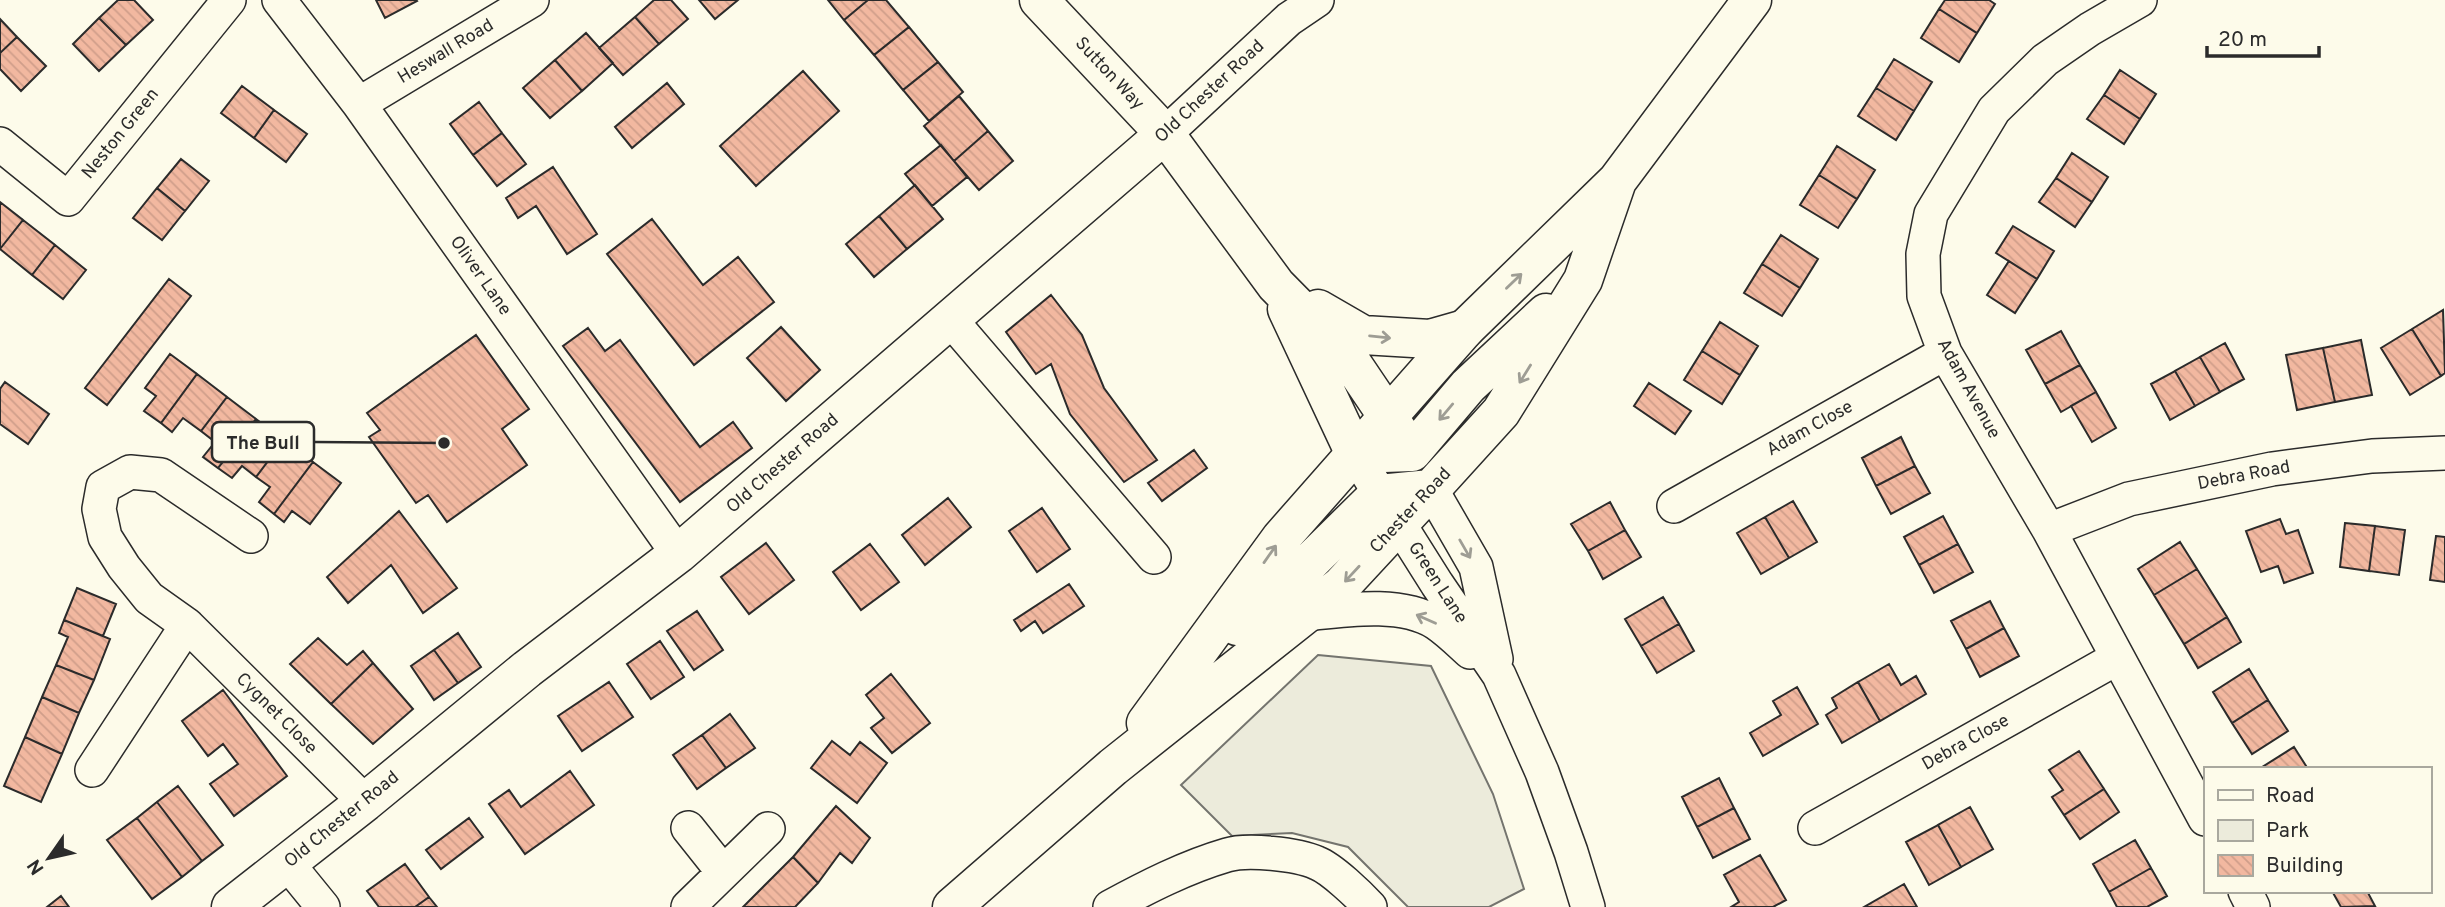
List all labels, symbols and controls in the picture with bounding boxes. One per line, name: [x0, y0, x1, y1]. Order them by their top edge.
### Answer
street label: Heswall Road: [394, 14, 498, 90]
scale bar: [2207, 14, 2319, 58]
text: 20 m: [2218, 27, 2267, 54]
street label: Sutton Way: [1069, 33, 1149, 115]
street label: Old Chester Road: [1150, 35, 1270, 149]
street label: Neston Green: [77, 84, 165, 184]
street label: Oliver Lane: [444, 232, 516, 320]
one-way arrow: [1506, 273, 1523, 290]
one-way arrow: [1368, 331, 1391, 344]
street label: Adam Avenue: [1931, 335, 2005, 443]
one-way arrow: [1517, 364, 1531, 384]
street label: Adam Close: [1763, 396, 1857, 462]
one-way arrow: [1438, 403, 1454, 421]
street label: Old Chester Road: [722, 409, 844, 519]
callout: The Bull: [212, 422, 314, 462]
text: The Bull: [226, 432, 300, 456]
street label: Debra Road: [2196, 456, 2292, 496]
street label: Chester Road: [1365, 463, 1457, 559]
street label: Green Lane: [1402, 538, 1472, 628]
one-way arrow: [1458, 538, 1472, 558]
one-way arrow: [1263, 545, 1277, 564]
one-way arrow: [1344, 565, 1361, 582]
one-way arrow: [1416, 612, 1437, 625]
street label: Cygnet Close: [230, 668, 322, 760]
street label: Debra Close: [1918, 710, 2014, 776]
street label: Old Chester Road: [280, 767, 404, 873]
legend: [2204, 767, 2431, 893]
text: Road: [2266, 783, 2315, 810]
text: Park: [2266, 818, 2309, 845]
north arrow: [14, 823, 84, 893]
text: Building: [2266, 853, 2344, 880]
text: N: [23, 854, 50, 879]

